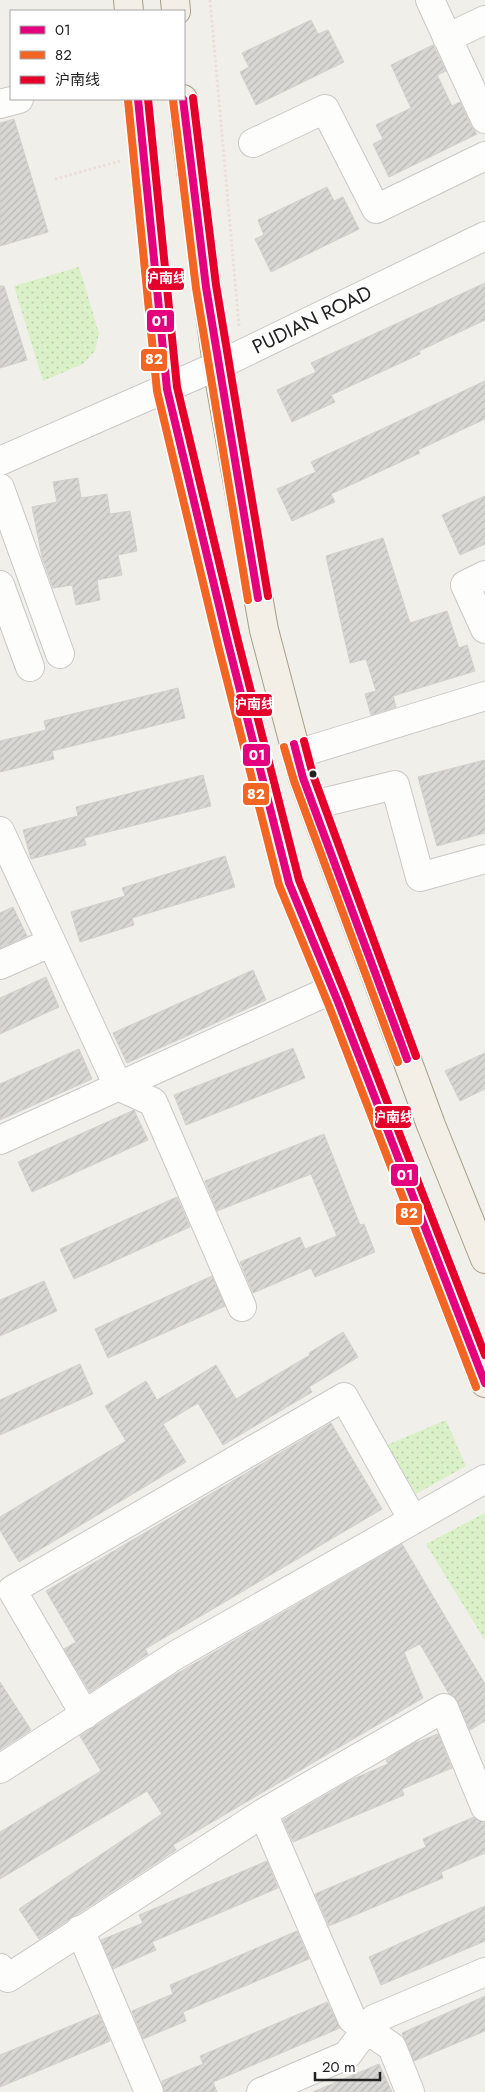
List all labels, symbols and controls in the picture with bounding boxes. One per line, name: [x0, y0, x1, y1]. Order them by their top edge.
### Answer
legend: [10, 10, 185, 100]
text: 01: [55, 19, 71, 41]
text: 82: [55, 44, 72, 66]
text: 沪南线: [55, 69, 100, 91]
line badge: 沪南线: [147, 267, 185, 291]
text: 沪南线: [145, 268, 187, 288]
street label: PUDIAN ROAD: [247, 278, 377, 362]
line badge: 01: [146, 309, 175, 333]
text: 01: [152, 311, 168, 331]
line badge: 82: [140, 348, 168, 372]
text: 82: [145, 349, 163, 369]
line badge: 沪南线: [235, 693, 273, 717]
text: 沪南线: [233, 694, 275, 714]
line badge: 01: [242, 743, 271, 767]
text: 01: [249, 745, 265, 765]
unlabelled marker: [308, 769, 318, 779]
line badge: 82: [242, 782, 270, 806]
text: 82: [247, 784, 265, 804]
line badge: 沪南线: [374, 1105, 412, 1129]
text: 沪南线: [372, 1107, 414, 1127]
line badge: 01: [390, 1163, 419, 1187]
text: 01: [397, 1165, 413, 1185]
line badge: 82: [395, 1202, 423, 1226]
text: 82: [400, 1203, 418, 1223]
scale bar: [315, 2050, 380, 2082]
text: 20 m: [322, 2056, 356, 2078]

